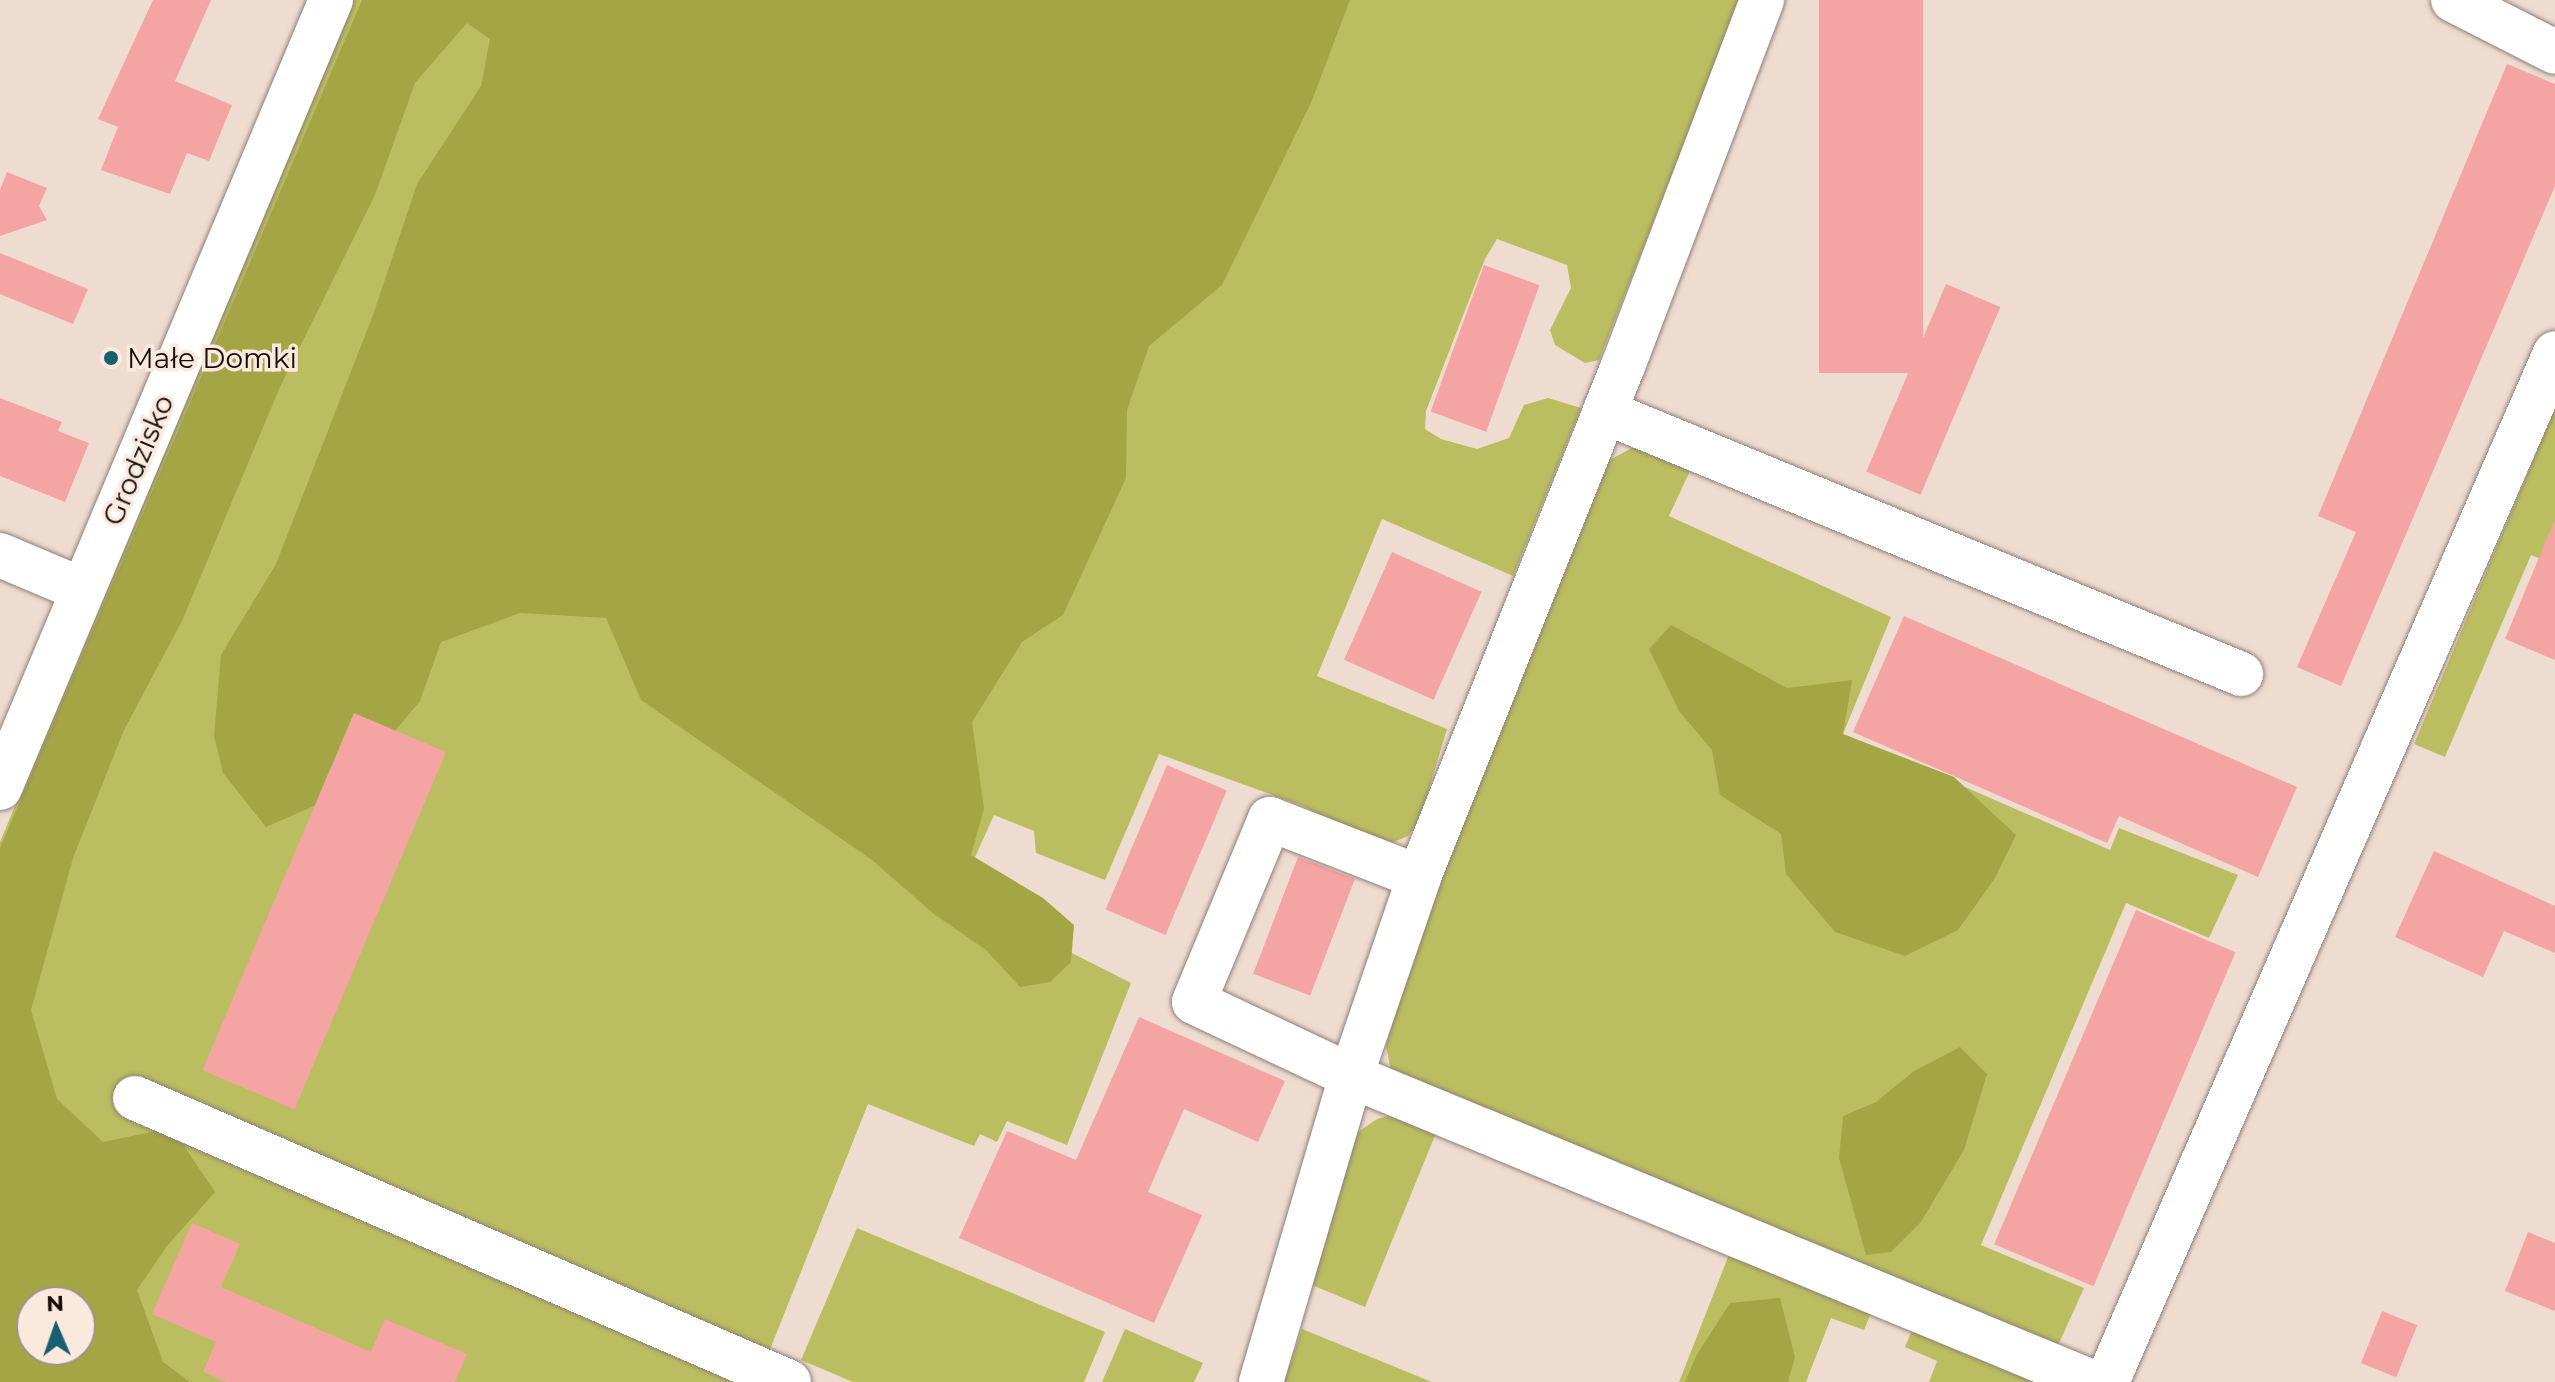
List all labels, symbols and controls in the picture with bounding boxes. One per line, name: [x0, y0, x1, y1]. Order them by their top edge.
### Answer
place label: Małe Domki: [127, 341, 297, 375]
marker: Małe Domki: [102, 349, 120, 367]
street label: Grodzisko: [96, 390, 180, 530]
north arrow: [16, 1286, 96, 1366]
text: N: [46, 1290, 65, 1317]

